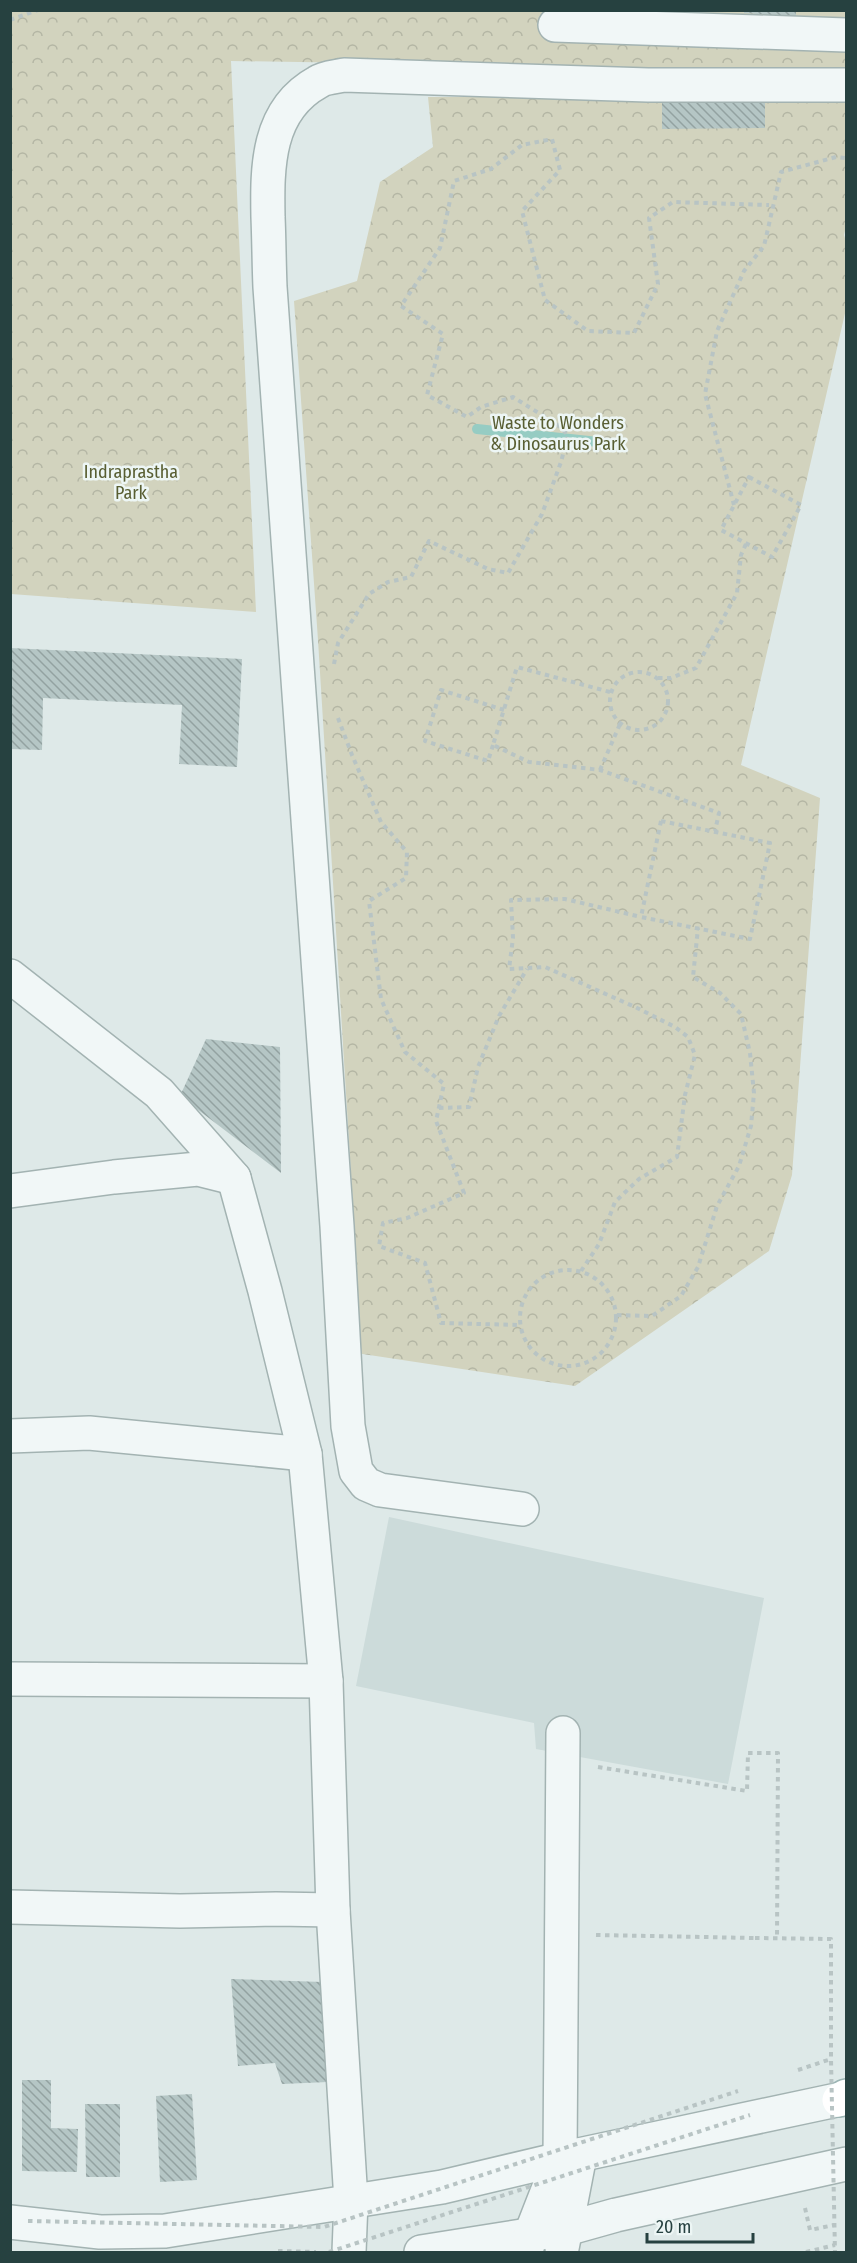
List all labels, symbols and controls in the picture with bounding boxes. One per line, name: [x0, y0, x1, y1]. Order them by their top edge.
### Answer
park label: Waste to Wonders & Dinosaurus Park: [490, 412, 626, 455]
park label: Indraprastha Park: [84, 461, 178, 504]
scale bar: [647, 2206, 754, 2244]
text: 20 m: [656, 2216, 691, 2238]

